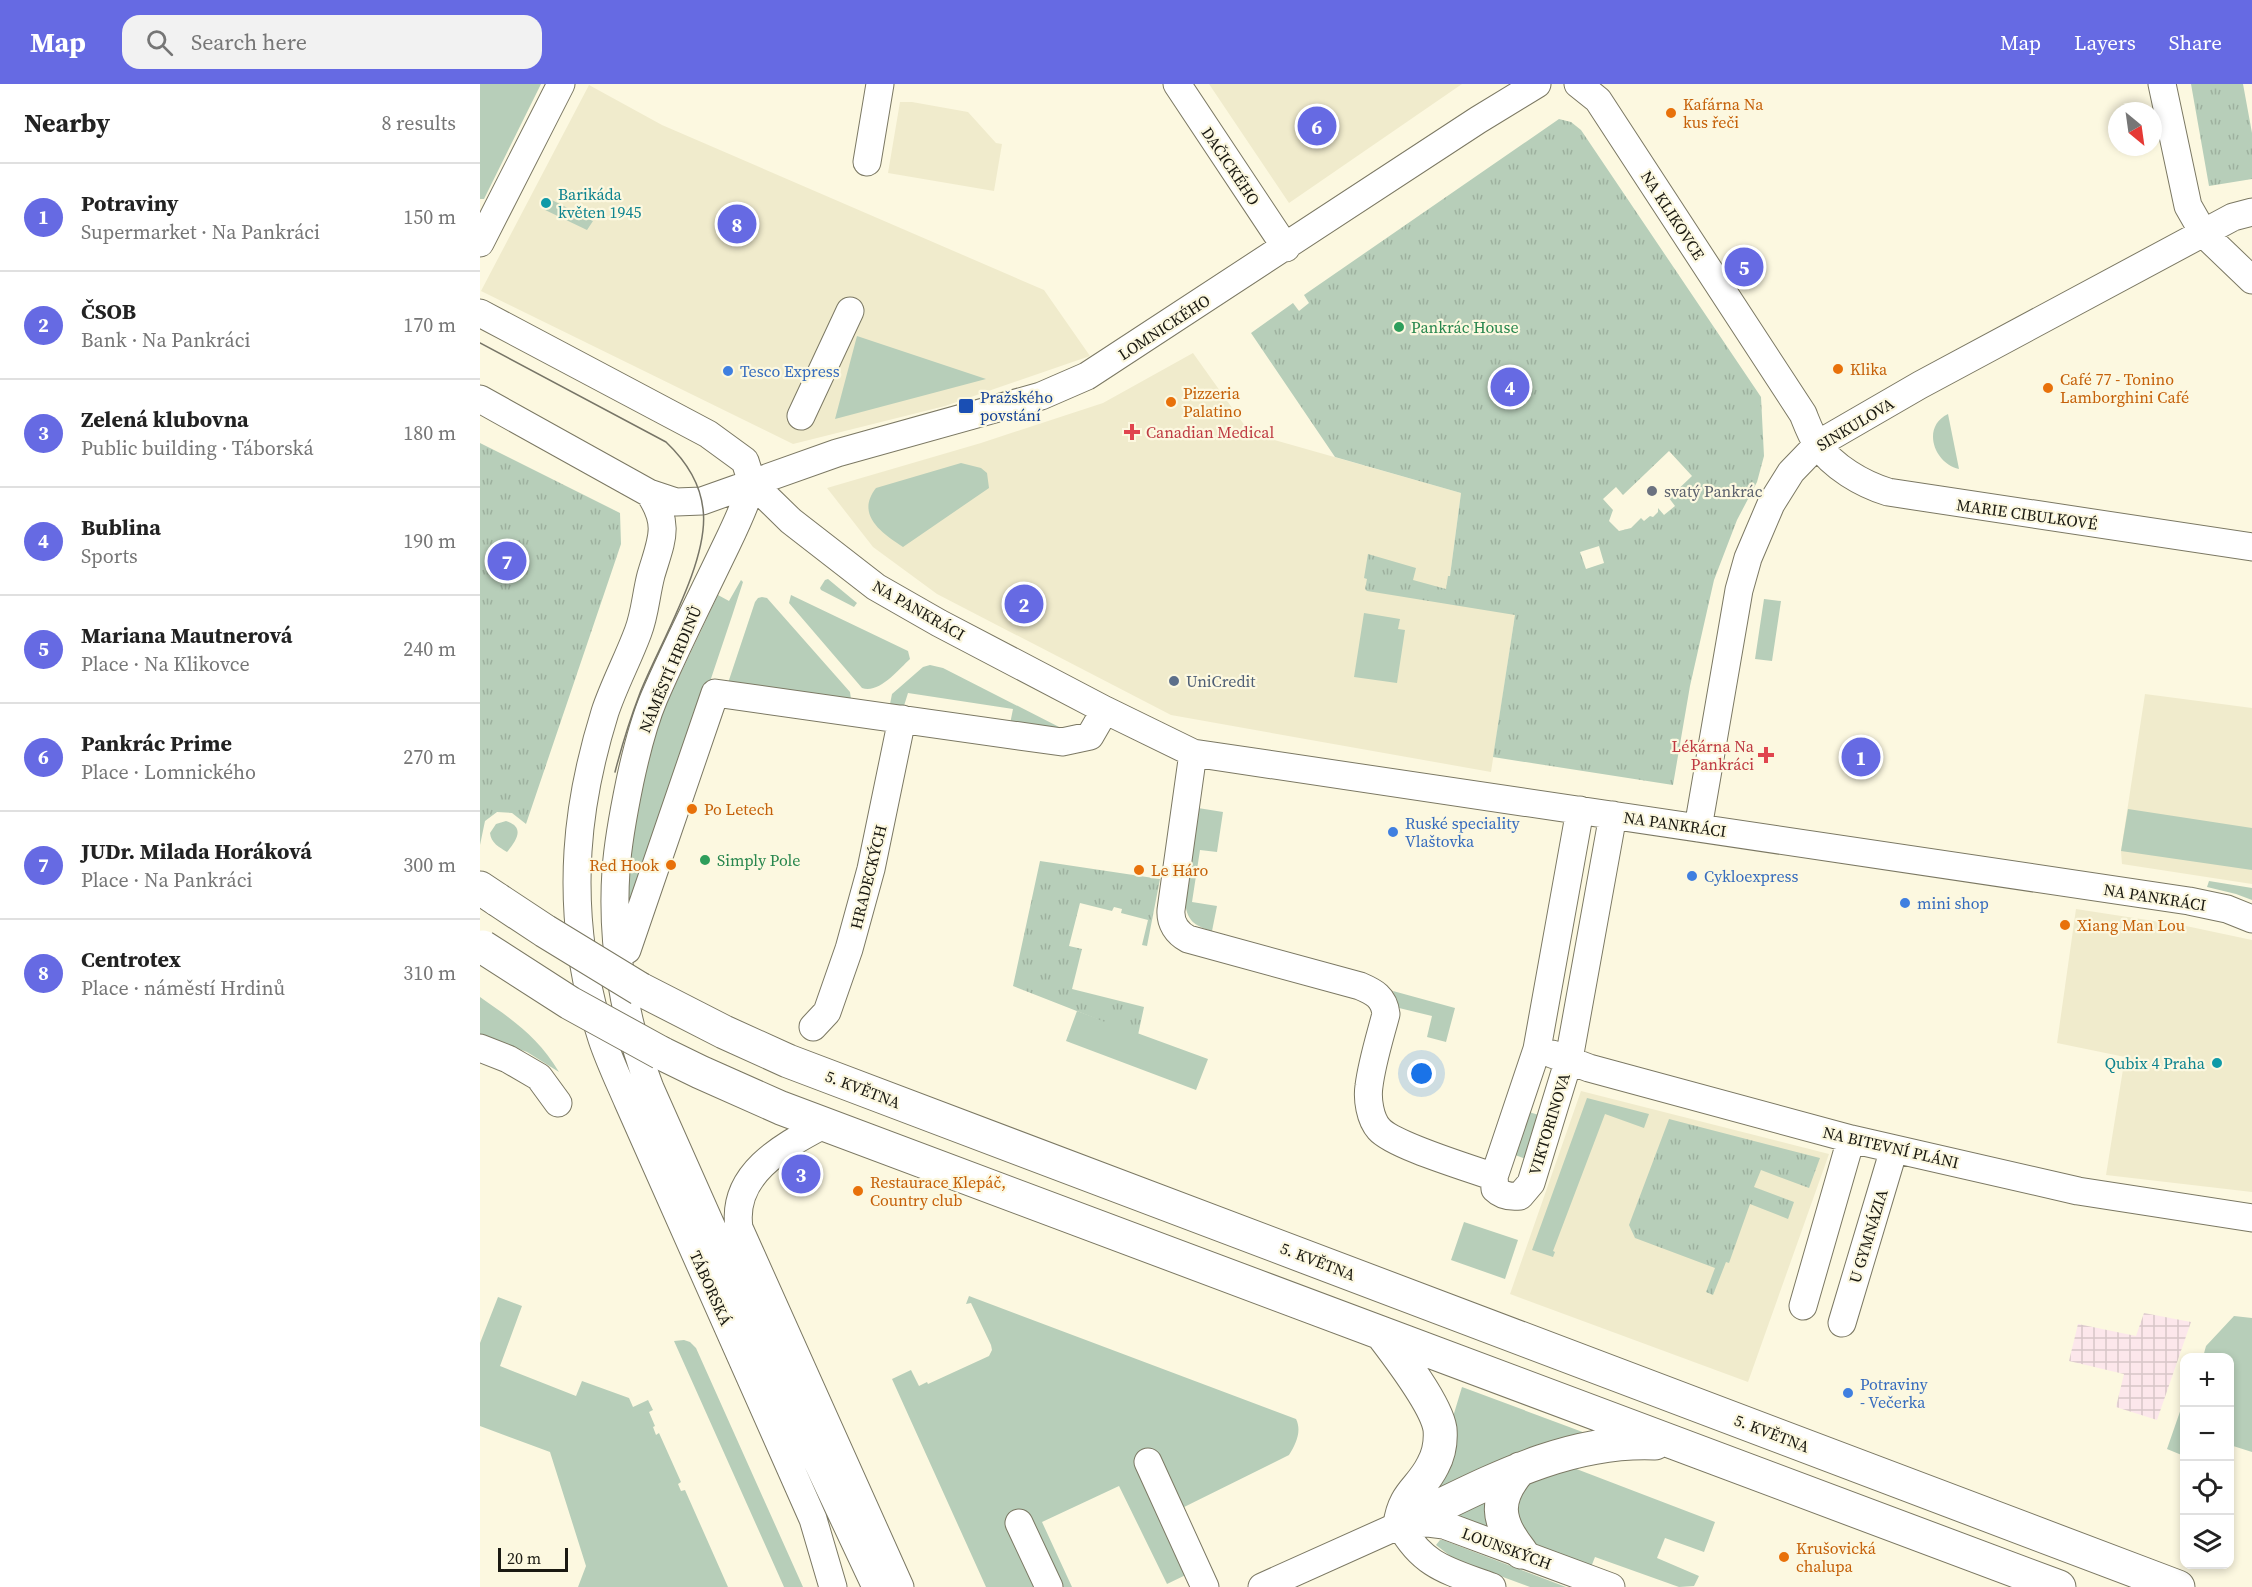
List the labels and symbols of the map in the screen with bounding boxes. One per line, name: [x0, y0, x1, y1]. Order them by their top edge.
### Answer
place label: Kafárna Na kus řeči: [1683, 93, 1764, 133]
north arrow: [2108, 102, 2162, 156]
pin: 6: [1298, 104, 1336, 148]
marker: Kafárna Na kus řeči: [1664, 106, 1678, 120]
street label: DAČICKÉHO: [1197, 123, 1265, 209]
street label: NA KLIKOVCE: [1636, 166, 1710, 264]
place label: Barikáda květen 1945: [558, 183, 641, 223]
marker: Barikáda květen 1945: [539, 196, 553, 210]
pin: 8: [718, 202, 756, 246]
pin: 5: [1724, 244, 1764, 290]
street label: LOMNICKÉHO: [1114, 289, 1214, 365]
place label: Pankrác House: [1411, 316, 1519, 338]
marker: Pankrác House: [1392, 320, 1406, 334]
place label: Klika: [1850, 358, 1888, 380]
place label: Tesco Express: [740, 360, 840, 382]
marker: Klika: [1831, 362, 1845, 376]
marker: Tesco Express: [721, 364, 735, 378]
pin: 4: [1490, 364, 1530, 410]
place label: Café 77 - Tonino Lamborghini Café: [2060, 368, 2189, 408]
marker: Café 77 - Tonino Lamborghini Café: [2041, 381, 2055, 395]
place label: Pizzeria Palatino: [1183, 382, 1242, 422]
place label: Pražského povstání: [980, 386, 1053, 426]
street label: SINKULOVA: [1812, 392, 1898, 456]
marker: Pizzeria Palatino: [1164, 395, 1178, 409]
marker: Pražského povstání: [957, 397, 975, 415]
place label: Canadian Medical: [1146, 421, 1274, 443]
marker: Canadian Medical: [1123, 423, 1141, 441]
place label: svatý Pankrác: [1664, 480, 1763, 502]
marker: svatý Pankrác: [1645, 484, 1659, 498]
street label: MARIE CIBULKOVÉ: [1955, 493, 2099, 535]
pin: 7: [488, 538, 526, 584]
street label: NA PANKRÁCI: [869, 575, 969, 645]
pin: 2: [1004, 582, 1044, 626]
street label: NÁMĚSTÍ HRDINŮ: [633, 602, 707, 736]
place label: UniCredit: [1186, 670, 1256, 692]
marker: UniCredit: [1167, 674, 1181, 688]
pin: 1: [1842, 734, 1880, 780]
place label: Lékárna Na Pankráci: [1672, 735, 1755, 775]
marker: Lékárna Na Pankráci: [1759, 748, 1773, 762]
place label: Po Letech: [704, 798, 774, 820]
marker: Po Letech: [685, 802, 699, 816]
street label: NA PANKRÁCI: [1622, 806, 1728, 842]
place label: Ruské speciality Vlaštovka: [1405, 812, 1520, 852]
street label: HRADECKÝCH: [844, 823, 892, 931]
marker: Ruské speciality Vlaštovka: [1386, 825, 1400, 839]
place label: Simply Pole: [717, 849, 801, 871]
marker: Simply Pole: [698, 853, 712, 867]
place label: Red Hook: [589, 854, 659, 876]
marker: Red Hook: [664, 858, 678, 872]
place label: Le Háro: [1151, 859, 1208, 881]
marker: Le Háro: [1132, 863, 1146, 877]
place label: Cykloexpress: [1704, 865, 1799, 887]
marker: Cykloexpress: [1685, 869, 1699, 883]
street label: NA PANKRÁCI: [2102, 878, 2208, 916]
place label: mini shop: [1917, 892, 1989, 914]
marker: mini shop: [1898, 896, 1912, 910]
place label: Xiang Man Lou: [2077, 914, 2185, 936]
marker: Xiang Man Lou: [2058, 918, 2072, 932]
place label: Qubix 4 Praha: [2105, 1052, 2206, 1074]
marker: Qubix 4 Praha: [2210, 1056, 2224, 1070]
your location: [1407, 1059, 1436, 1088]
street label: 5. KVĚTNA: [822, 1065, 904, 1114]
street label: VIKTORINOVA: [1523, 1070, 1575, 1178]
street label: NA BITEVNÍ PLÁNI: [1821, 1121, 1961, 1173]
pin: 3: [782, 1152, 820, 1196]
place label: Restaurace Klepáč, Country club: [870, 1171, 1006, 1211]
marker: Restaurace Klepáč, Country club: [851, 1184, 865, 1198]
street label: U GYMNÁZIA: [1843, 1186, 1893, 1286]
street label: 5. KVĚTNA: [1277, 1237, 1359, 1286]
street label: TÁBORSKÁ: [685, 1247, 737, 1329]
place label: Potraviny - Večerka: [1860, 1373, 1928, 1413]
marker: Potraviny - Večerka: [1841, 1386, 1855, 1400]
street label: 5. KVĚTNA: [1731, 1409, 1813, 1458]
street label: LOUNSKÝCH: [1459, 1522, 1555, 1574]
place label: Krušovická chalupa: [1796, 1537, 1877, 1577]
scale bar: [498, 1545, 568, 1572]
marker: Krušovická chalupa: [1777, 1550, 1791, 1564]

